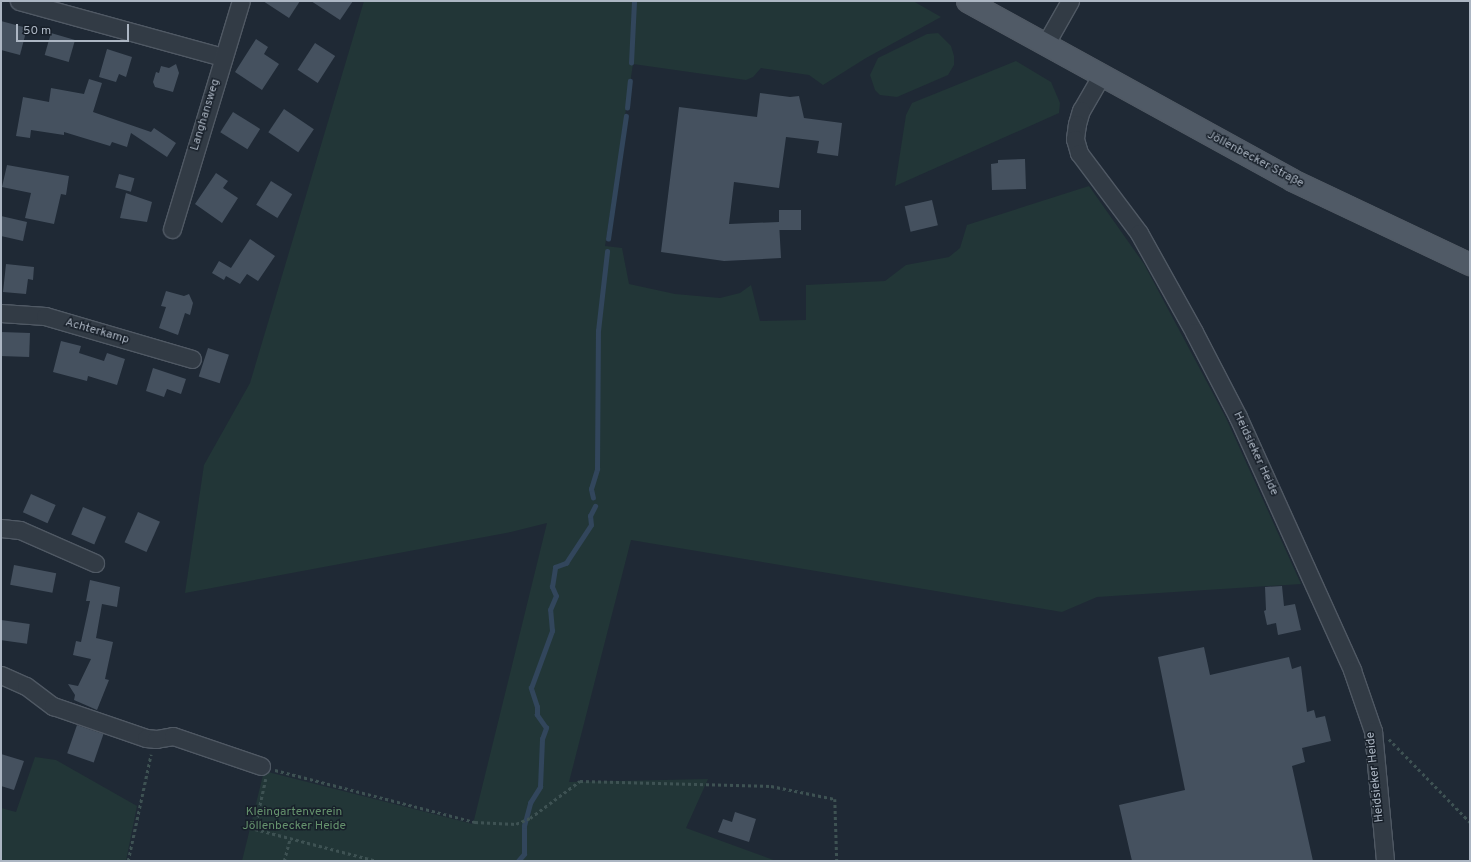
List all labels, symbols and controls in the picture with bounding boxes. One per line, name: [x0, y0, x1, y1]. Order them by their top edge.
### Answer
scale bar: [18, 16, 131, 42]
text: 50 m: [23, 23, 51, 39]
street label: Langhansweg: [188, 77, 224, 153]
street label: Jöllenbecker Straße: [1204, 128, 1306, 192]
street label: Achterkamp: [63, 316, 131, 348]
street label: Heidsieker Heide: [1229, 410, 1281, 498]
street label: Heidsieker Heide: [1364, 731, 1388, 823]
park label: Kleingartenverein Jöllenbecker Heide: [242, 806, 346, 834]

